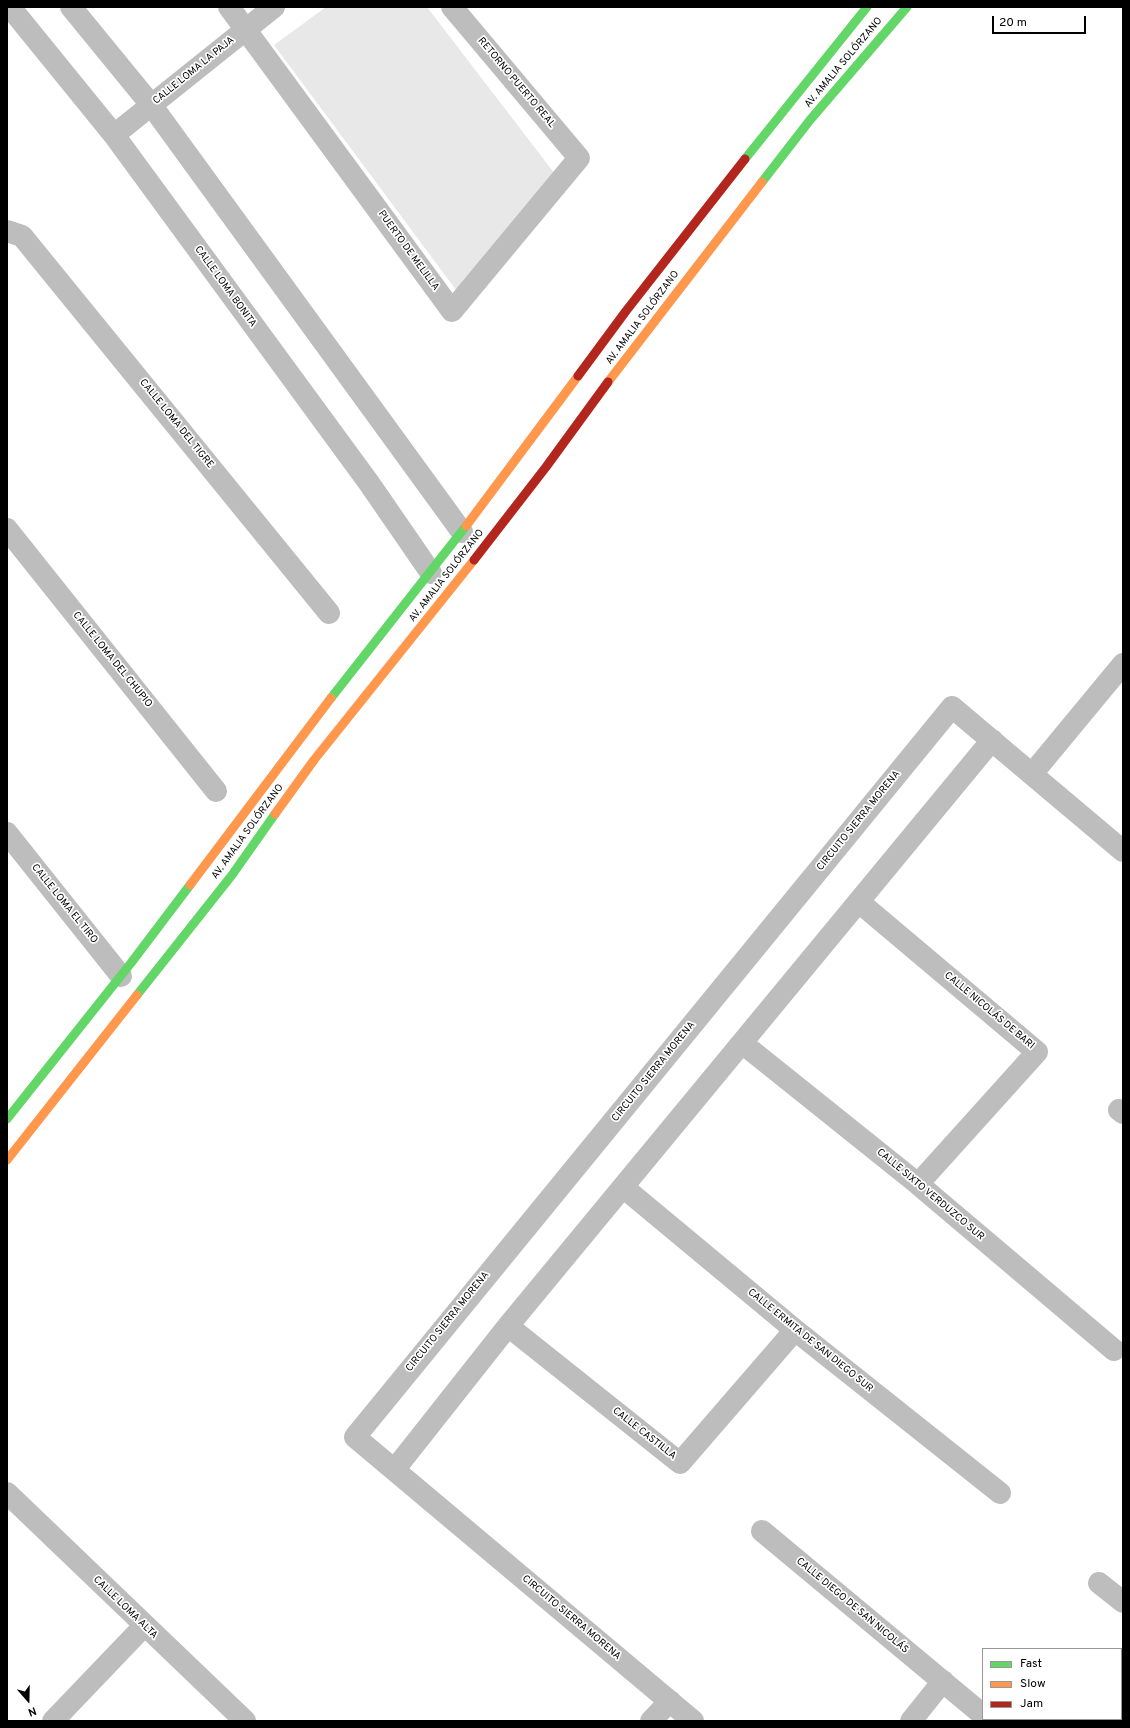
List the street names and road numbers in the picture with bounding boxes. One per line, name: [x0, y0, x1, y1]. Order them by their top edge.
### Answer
street label: AV. AMALIA SOLÓRZANO: [803, 15, 885, 111]
street label: CALLE LOMA LA PAJA: [151, 35, 237, 107]
street label: RETORNO PUERTO REAL: [475, 35, 557, 131]
street label: PUERTO DE MELILLA: [375, 209, 441, 293]
street label: CALLE LOMA BONITA: [192, 244, 258, 330]
street label: AV. AMALIA SOLÓRZANO: [604, 269, 682, 367]
street label: CALLE LOMA DEL TIGRE: [136, 377, 216, 471]
street label: AV. AMALIA SOLÓRZANO: [407, 527, 487, 625]
street label: CALLE LOMA DEL CHUPIO: [70, 610, 154, 710]
street label: CIRCUITO SIERRA MORENA: [815, 769, 903, 873]
street label: AV. AMALIA SOLÓRZANO: [210, 782, 286, 882]
street label: CALLE LOMA EL TIRO: [28, 862, 100, 946]
street label: CALLE NICOLÁS DE BARI: [942, 970, 1036, 1052]
street label: CIRCUITO SIERRA MORENA: [610, 1020, 698, 1124]
street label: CALLE SIXTO VERDUZCO SUR: [874, 1147, 986, 1243]
street label: CIRCUITO SIERRA MORENA: [404, 1270, 492, 1374]
street label: CALLE ERMITA DE SAN DIEGO SUR: [745, 1287, 875, 1395]
street label: CALLE CASTILLA: [610, 1405, 678, 1463]
street label: CALLE DIEGO DE SAN NICOLÁS: [793, 1556, 911, 1656]
street label: CIRCUITO SIERRA MORENA: [519, 1573, 623, 1663]
street label: CALLE LOMA ALTA: [90, 1574, 160, 1642]

